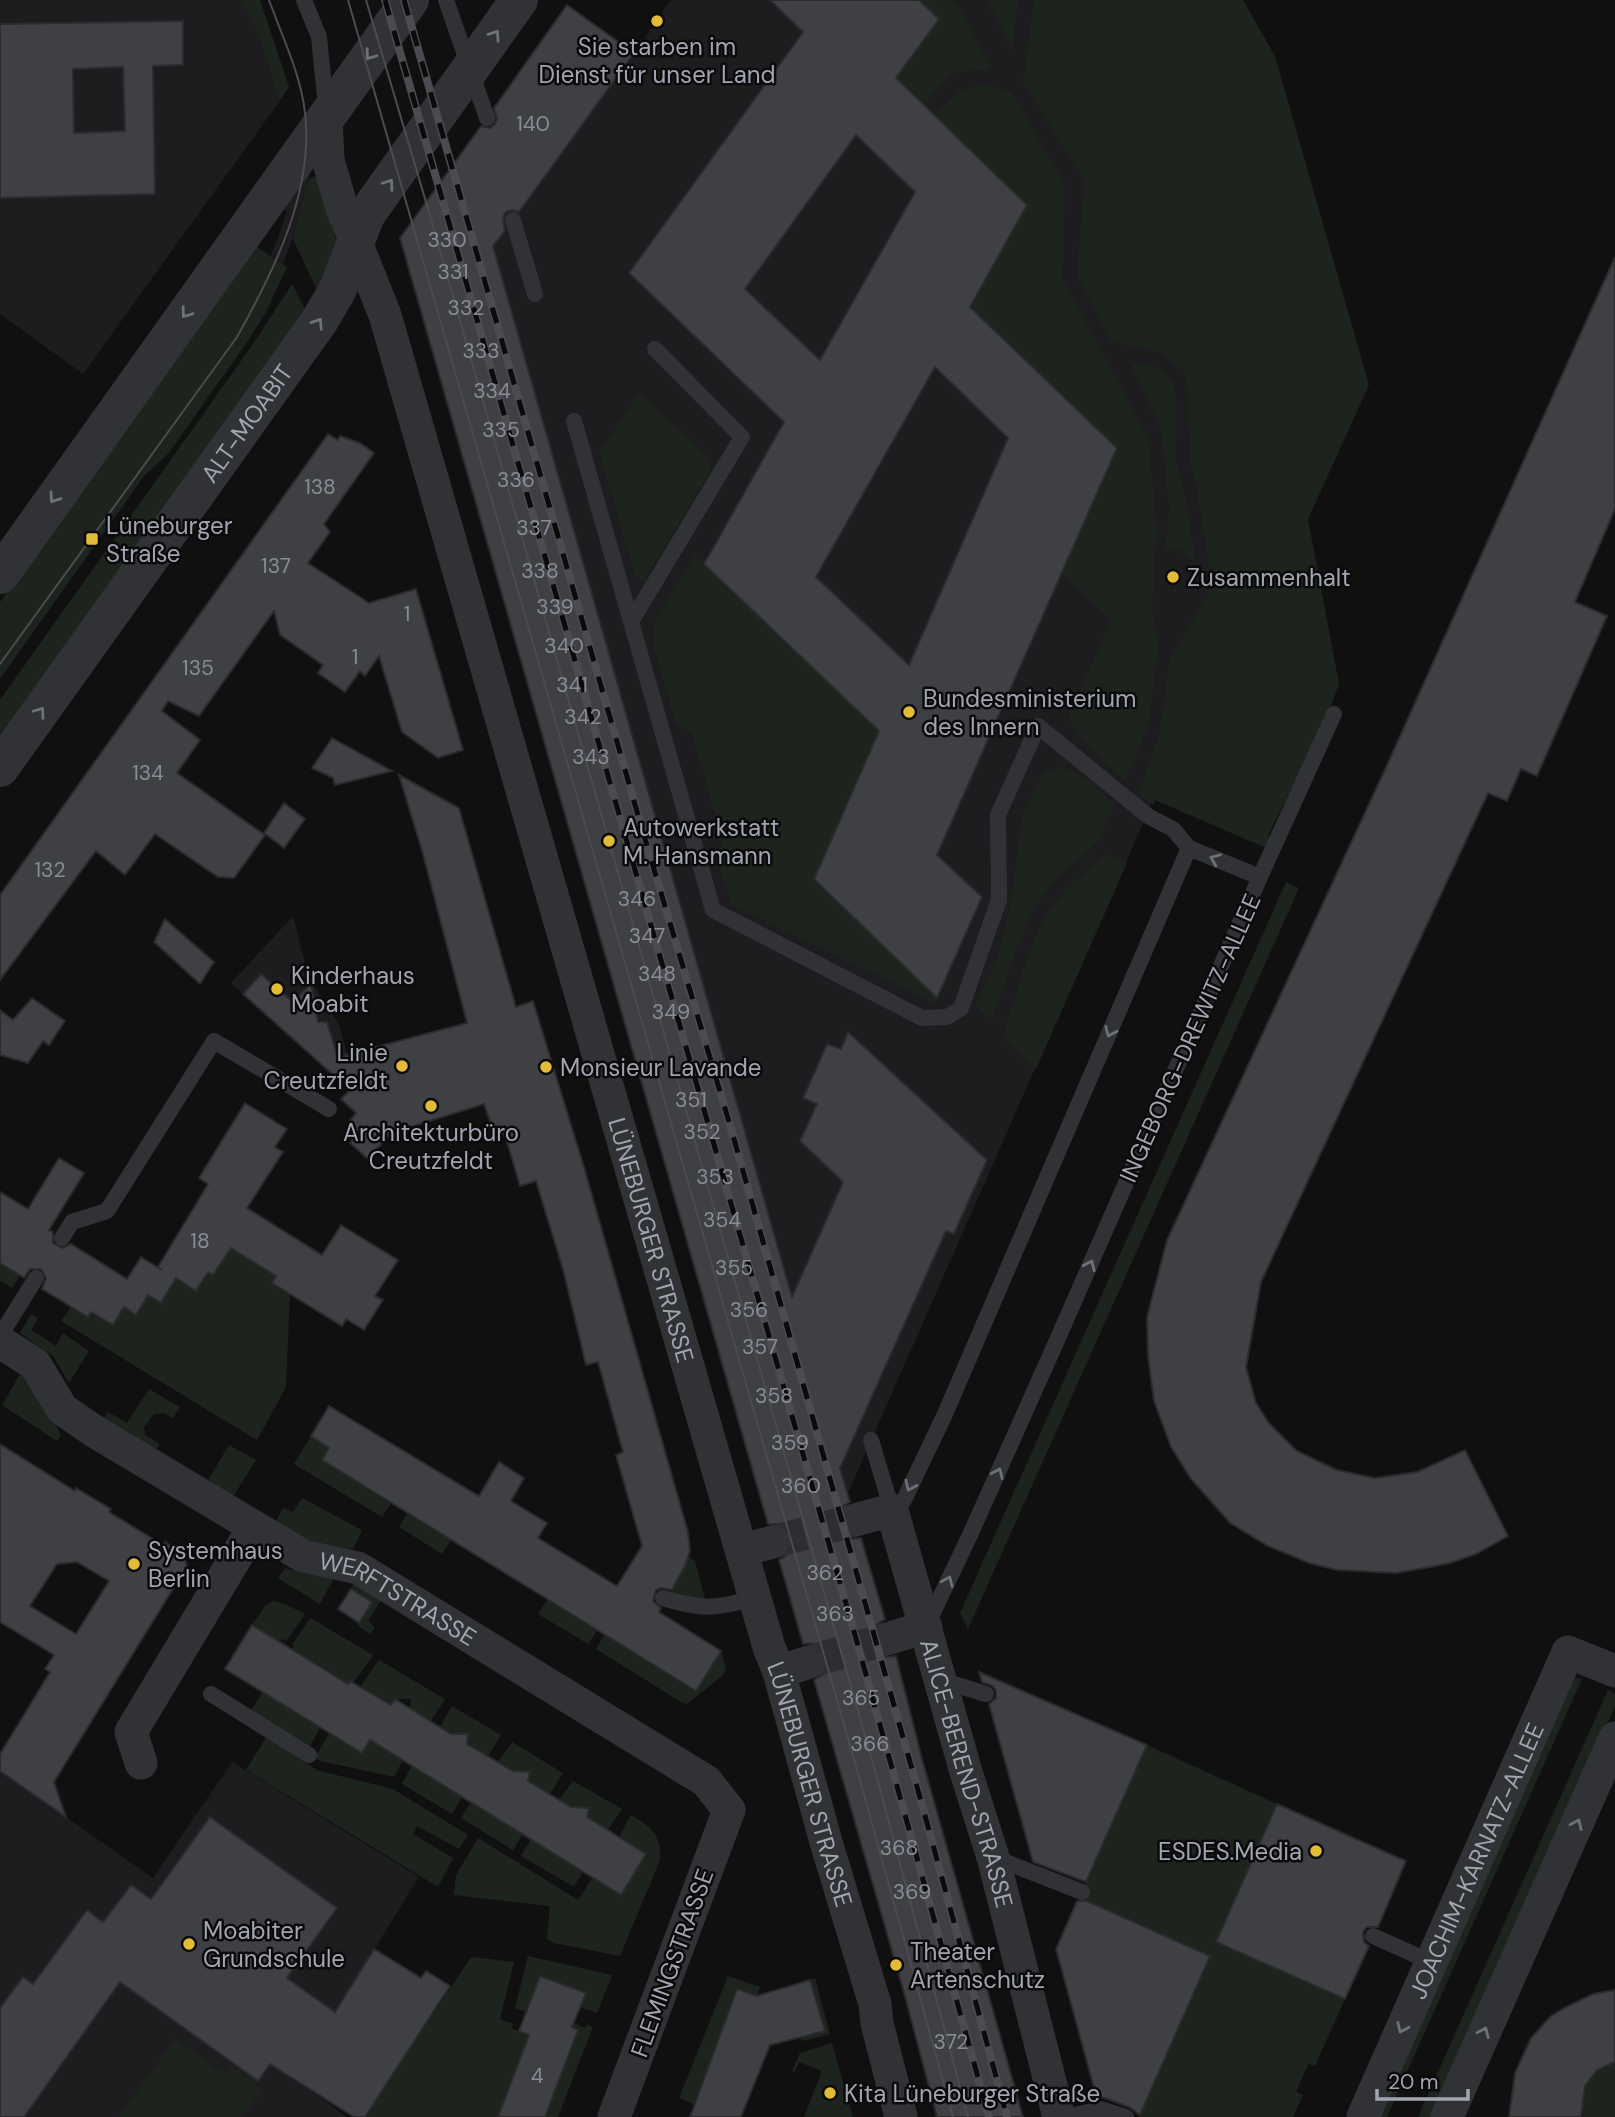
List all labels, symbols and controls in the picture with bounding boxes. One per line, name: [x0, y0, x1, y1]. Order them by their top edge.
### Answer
marker: Sie starben im Dienst für unser Land: [649, 13, 665, 29]
one-way arrow: [487, 30, 499, 43]
place label: Sie starben im Dienst für unser Land: [538, 31, 776, 90]
one-way arrow: [366, 47, 378, 60]
house number: 140: [516, 110, 550, 138]
one-way arrow: [380, 179, 393, 192]
house number: 330: [427, 226, 467, 254]
house number: 331: [437, 258, 469, 286]
house number: 332: [448, 294, 484, 322]
one-way arrow: [182, 305, 194, 318]
one-way arrow: [309, 317, 322, 330]
house number: 333: [462, 337, 500, 365]
street label: ALT-MOABIT: [194, 358, 299, 488]
house number: 334: [473, 377, 511, 405]
house number: 335: [482, 416, 520, 444]
house number: 336: [497, 466, 535, 494]
house number: 138: [304, 473, 336, 501]
one-way arrow: [50, 490, 62, 503]
place label: Lüneburger Straße: [106, 510, 233, 569]
house number: 337: [516, 514, 552, 542]
marker: Lüneburger Straße: [84, 531, 100, 547]
house number: 137: [261, 552, 291, 580]
house number: 338: [521, 557, 559, 585]
place label: Zusammenhalt: [1187, 562, 1351, 593]
marker: Zusammenhalt: [1165, 569, 1181, 585]
house number: 339: [536, 593, 574, 621]
house number: 1: [404, 600, 410, 628]
house number: 340: [544, 632, 584, 660]
house number: 1: [352, 643, 358, 671]
house number: 135: [182, 654, 214, 682]
house number: 341: [556, 671, 588, 699]
place label: Bundesministerium des Innern: [923, 683, 1136, 742]
house number: 342: [564, 703, 602, 731]
marker: Bundesministerium des Innern: [901, 704, 917, 720]
one-way arrow: [32, 707, 44, 720]
house number: 343: [572, 743, 610, 771]
house number: 134: [132, 759, 164, 787]
place label: Autowerkstatt M. Hansmann: [623, 812, 780, 871]
marker: Autowerkstatt M. Hansmann: [601, 833, 617, 849]
one-way arrow: [1210, 853, 1222, 867]
house number: 132: [34, 856, 66, 884]
house number: 346: [618, 885, 656, 913]
street label: INGEBORG-DREWITZ-ALLEE: [1112, 889, 1268, 1187]
house number: 347: [629, 922, 665, 950]
place label: Kinderhaus Moabit: [291, 960, 415, 1019]
house number: 348: [638, 960, 676, 988]
marker: Kinderhaus Moabit: [269, 981, 285, 997]
house number: 349: [652, 998, 690, 1026]
one-way arrow: [1104, 1024, 1118, 1037]
place label: Linie Creutzfeldt: [263, 1037, 388, 1096]
place label: Monsieur Lavande: [560, 1052, 761, 1083]
marker: Linie Creutzfeldt: [394, 1058, 410, 1074]
marker: Monsieur Lavande: [538, 1059, 554, 1075]
house number: 351: [675, 1086, 707, 1114]
marker: Architekturbüro Creutzfeldt: [423, 1098, 439, 1114]
street label: LÜNEBURGER STRASSE: [602, 1114, 702, 1366]
place label: Architekturbüro Creutzfeldt: [343, 1117, 519, 1176]
house number: 352: [684, 1118, 720, 1146]
house number: 353: [696, 1163, 734, 1191]
house number: 354: [703, 1206, 741, 1234]
house number: 18: [190, 1227, 210, 1255]
house number: 355: [715, 1254, 753, 1282]
one-way arrow: [1082, 1260, 1096, 1272]
house number: 356: [730, 1296, 768, 1324]
house number: 357: [742, 1333, 778, 1361]
house number: 358: [755, 1382, 793, 1410]
house number: 359: [771, 1429, 809, 1457]
one-way arrow: [990, 1468, 1004, 1480]
house number: 360: [781, 1472, 821, 1500]
one-way arrow: [904, 1479, 918, 1492]
place label: Systemhaus Berlin: [148, 1535, 283, 1594]
street label: WERFTSTRASSE: [316, 1544, 482, 1652]
marker: Systemhaus Berlin: [126, 1556, 142, 1572]
house number: 362: [806, 1559, 844, 1587]
one-way arrow: [940, 1576, 954, 1589]
house number: 363: [816, 1600, 854, 1628]
street label: ALICE-BEREND-STRASSE: [914, 1635, 1021, 1911]
street label: LÜNEBURGER STRASSE: [761, 1657, 860, 1910]
house number: 365: [842, 1684, 880, 1712]
street label: JOACHIM-KARNATZ-ALLEE: [1402, 1718, 1550, 2004]
house number: 366: [851, 1730, 889, 1758]
one-way arrow: [1569, 1819, 1583, 1832]
house number: 368: [880, 1834, 918, 1862]
place label: ESDES.Media: [1158, 1836, 1302, 1867]
marker: ESDES.Media: [1308, 1843, 1324, 1859]
street label: FLEMINGSTRASSE: [624, 1865, 720, 2061]
house number: 369: [893, 1878, 931, 1906]
place label: Moabiter Grundschule: [203, 1915, 345, 1974]
marker: Moabiter Grundschule: [181, 1936, 197, 1952]
place label: Theater Artenschutz: [910, 1936, 1045, 1995]
marker: Theater Artenschutz: [888, 1957, 904, 1973]
one-way arrow: [1396, 2021, 1410, 2033]
one-way arrow: [1476, 2027, 1490, 2039]
house number: 372: [934, 2028, 968, 2056]
scale bar: [1377, 2058, 1468, 2102]
house number: 4: [531, 2062, 544, 2090]
text: 20 m: [1388, 2068, 1439, 2096]
place label: Kita Lüneburger Straße: [844, 2078, 1100, 2109]
marker: Kita Lüneburger Straße: [822, 2085, 838, 2101]

